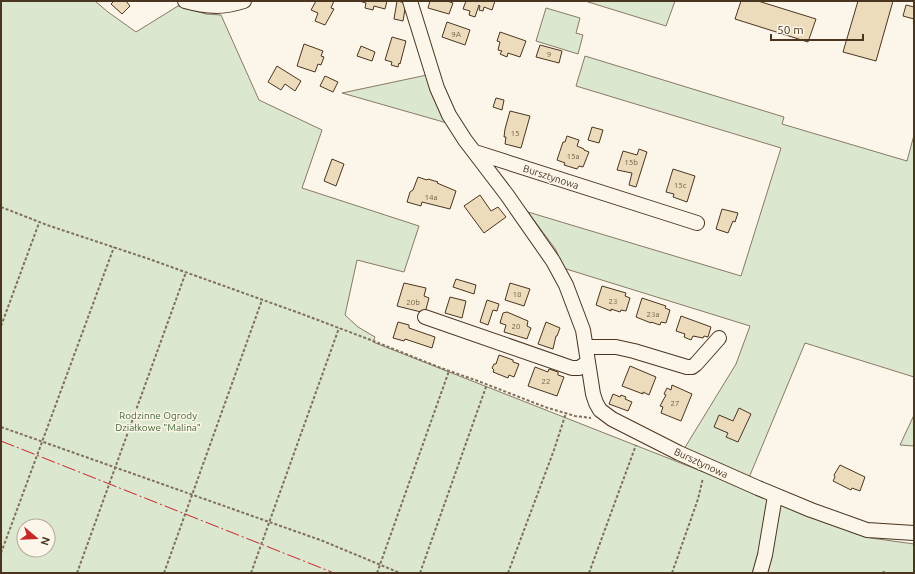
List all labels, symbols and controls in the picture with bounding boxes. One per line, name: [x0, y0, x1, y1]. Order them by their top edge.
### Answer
scale bar: [771, 16, 863, 42]
text: 50 m: [777, 23, 804, 36]
house number: 9A: [451, 30, 462, 39]
house number: 9: [547, 50, 551, 59]
house number: 15: [510, 129, 520, 138]
house number: 15a: [566, 152, 580, 161]
house number: 15b: [624, 158, 638, 167]
street label: Bursztynowa: [522, 163, 580, 191]
house number: 15c: [674, 181, 687, 190]
house number: 14a: [424, 193, 438, 202]
house number: 18: [512, 290, 522, 299]
house number: 23: [608, 297, 618, 306]
house number: 20b: [406, 298, 420, 307]
house number: 23a: [646, 310, 660, 319]
house number: 20: [511, 322, 521, 331]
house number: 22: [541, 377, 551, 386]
house number: 27: [670, 399, 680, 408]
park label: Rodzinne Ogrody Działkowe "Malina": [115, 410, 201, 433]
street label: Bursztynowa: [672, 446, 730, 480]
north arrow: [16, 518, 56, 558]
text: N: [38, 535, 52, 547]

